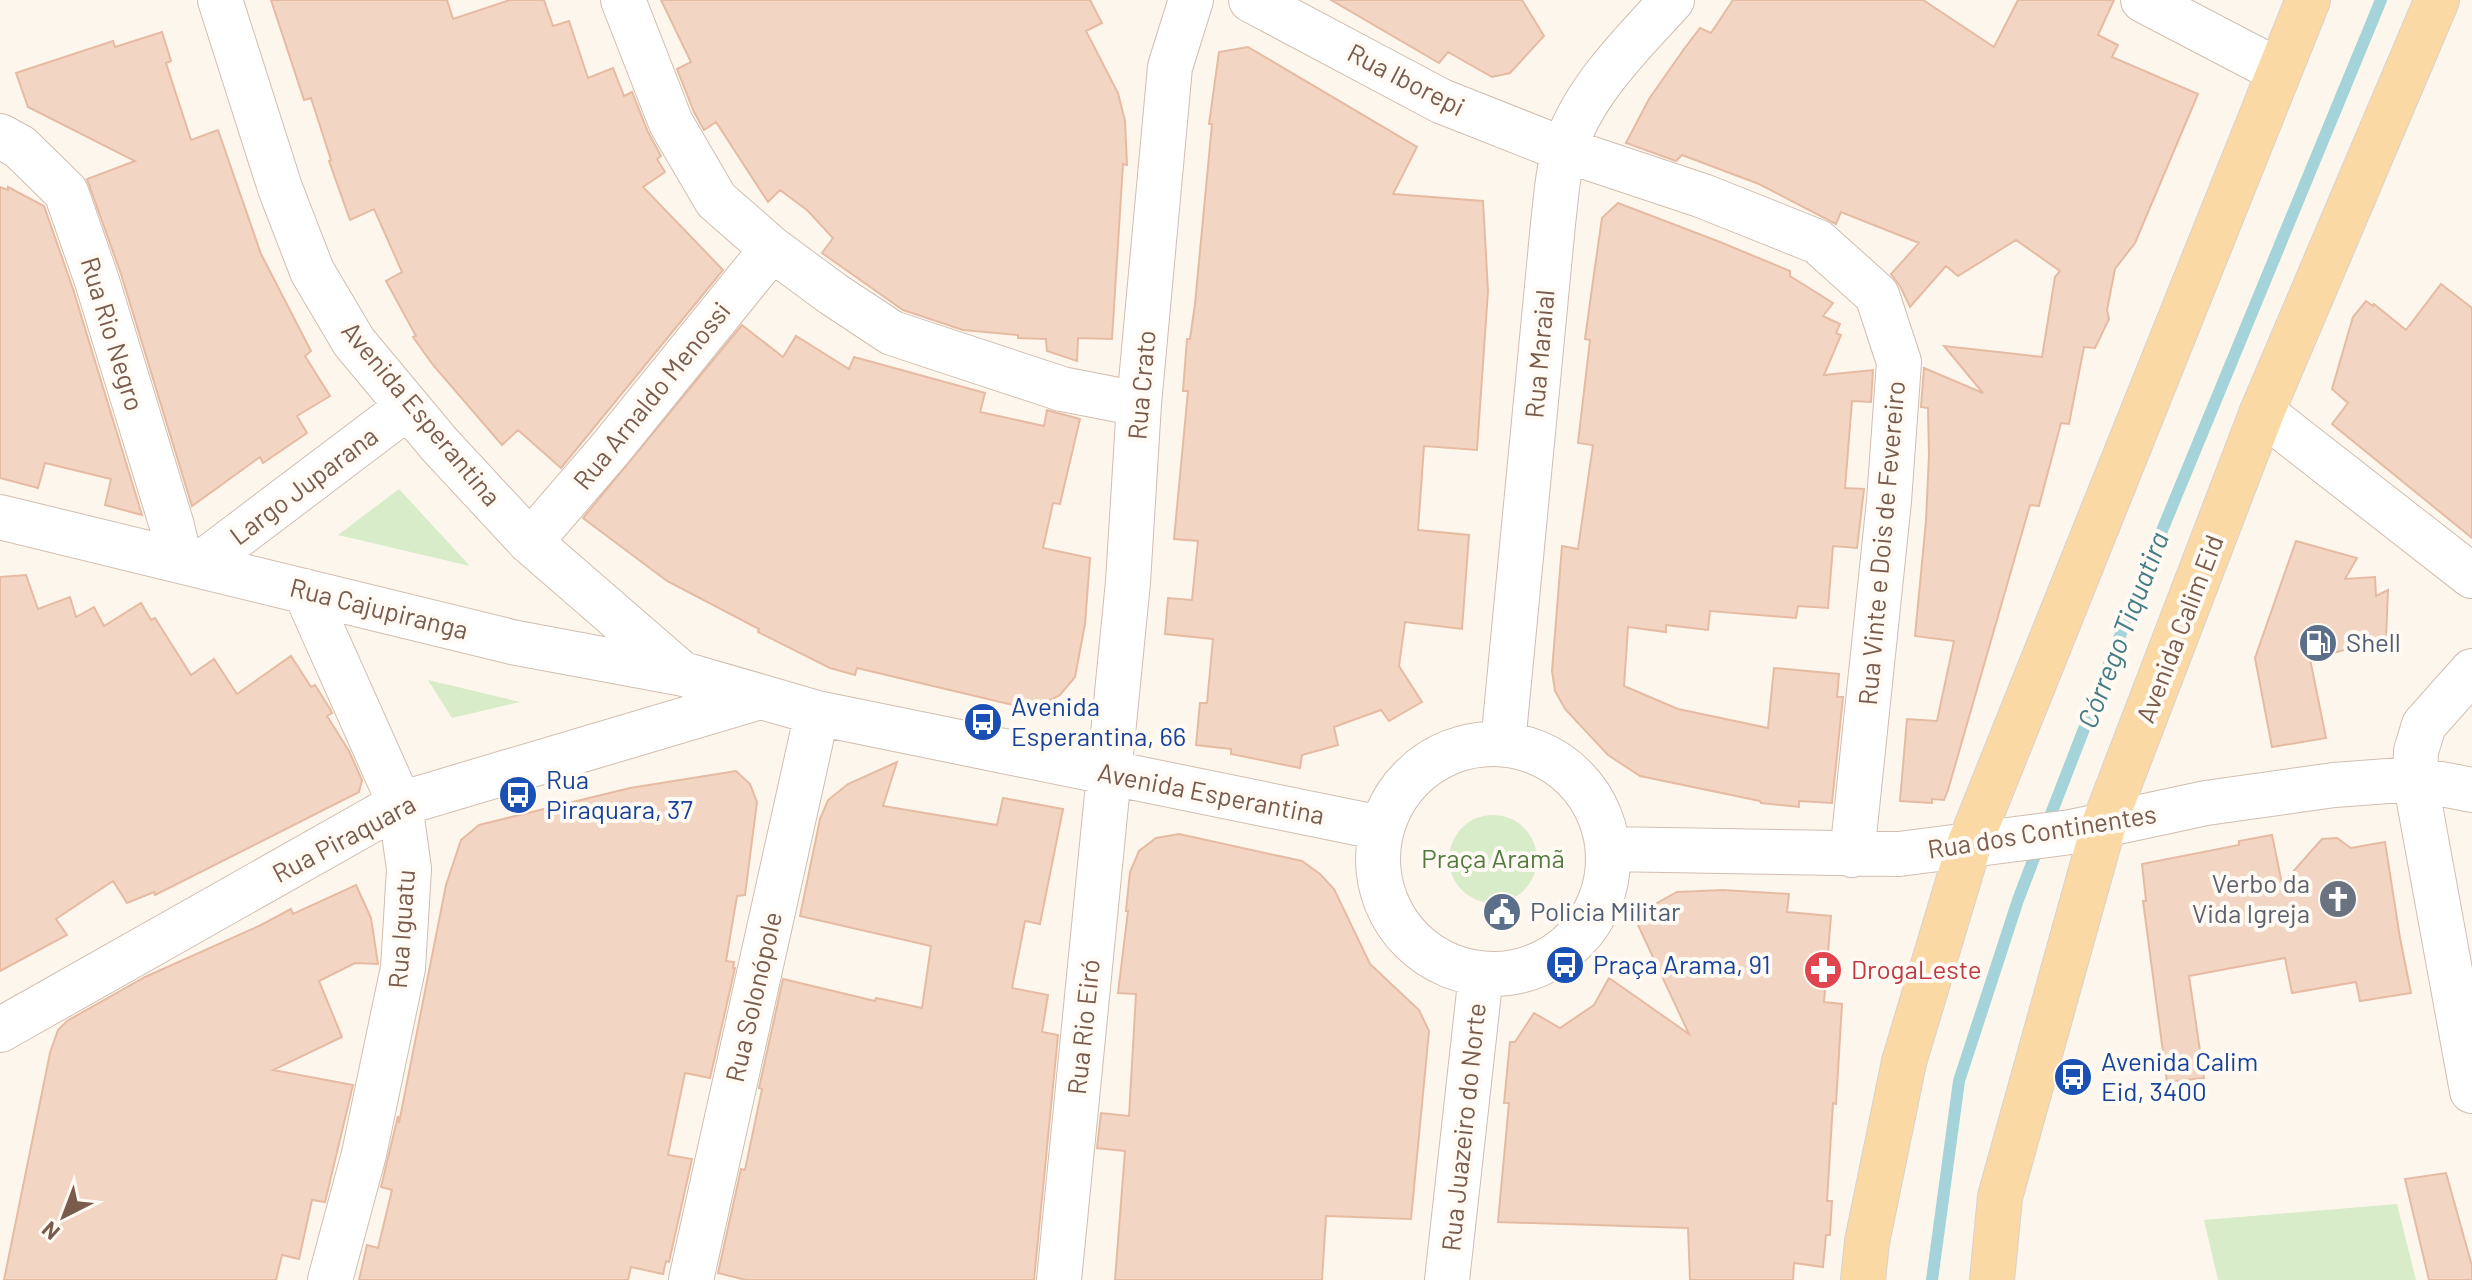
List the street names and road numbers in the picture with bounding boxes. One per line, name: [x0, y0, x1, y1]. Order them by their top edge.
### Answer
street label: Rua Iborepi: [1343, 36, 1470, 121]
street label: Rua Rio Negro: [75, 253, 152, 414]
street label: Rua Maraial: [1517, 288, 1560, 419]
street label: Rua Arnaldo Menossi: [566, 295, 736, 495]
street label: Avenida Esperantina: [336, 315, 508, 511]
street label: Rua Crato: [1120, 329, 1161, 441]
street label: Rua Vinte e Dois de Fevereiro: [1851, 379, 1910, 706]
street label: Largo Juparana: [223, 419, 383, 550]
street label: Avenida Calim Eid: [2128, 530, 2229, 727]
street label: Rua Cajupiranga: [287, 570, 472, 645]
street label: Avenida Esperantina: [1095, 755, 1327, 830]
street label: Rua Piraquara: [267, 787, 420, 888]
street label: Rua dos Continentes: [1925, 797, 2158, 864]
street label: Rua Iguatu: [381, 868, 420, 990]
street label: Rua Solonópole: [718, 909, 787, 1085]
street label: Rua Rio Eiró: [1060, 958, 1105, 1096]
street label: Rua Juazeiro do Norte: [1434, 1001, 1491, 1252]

